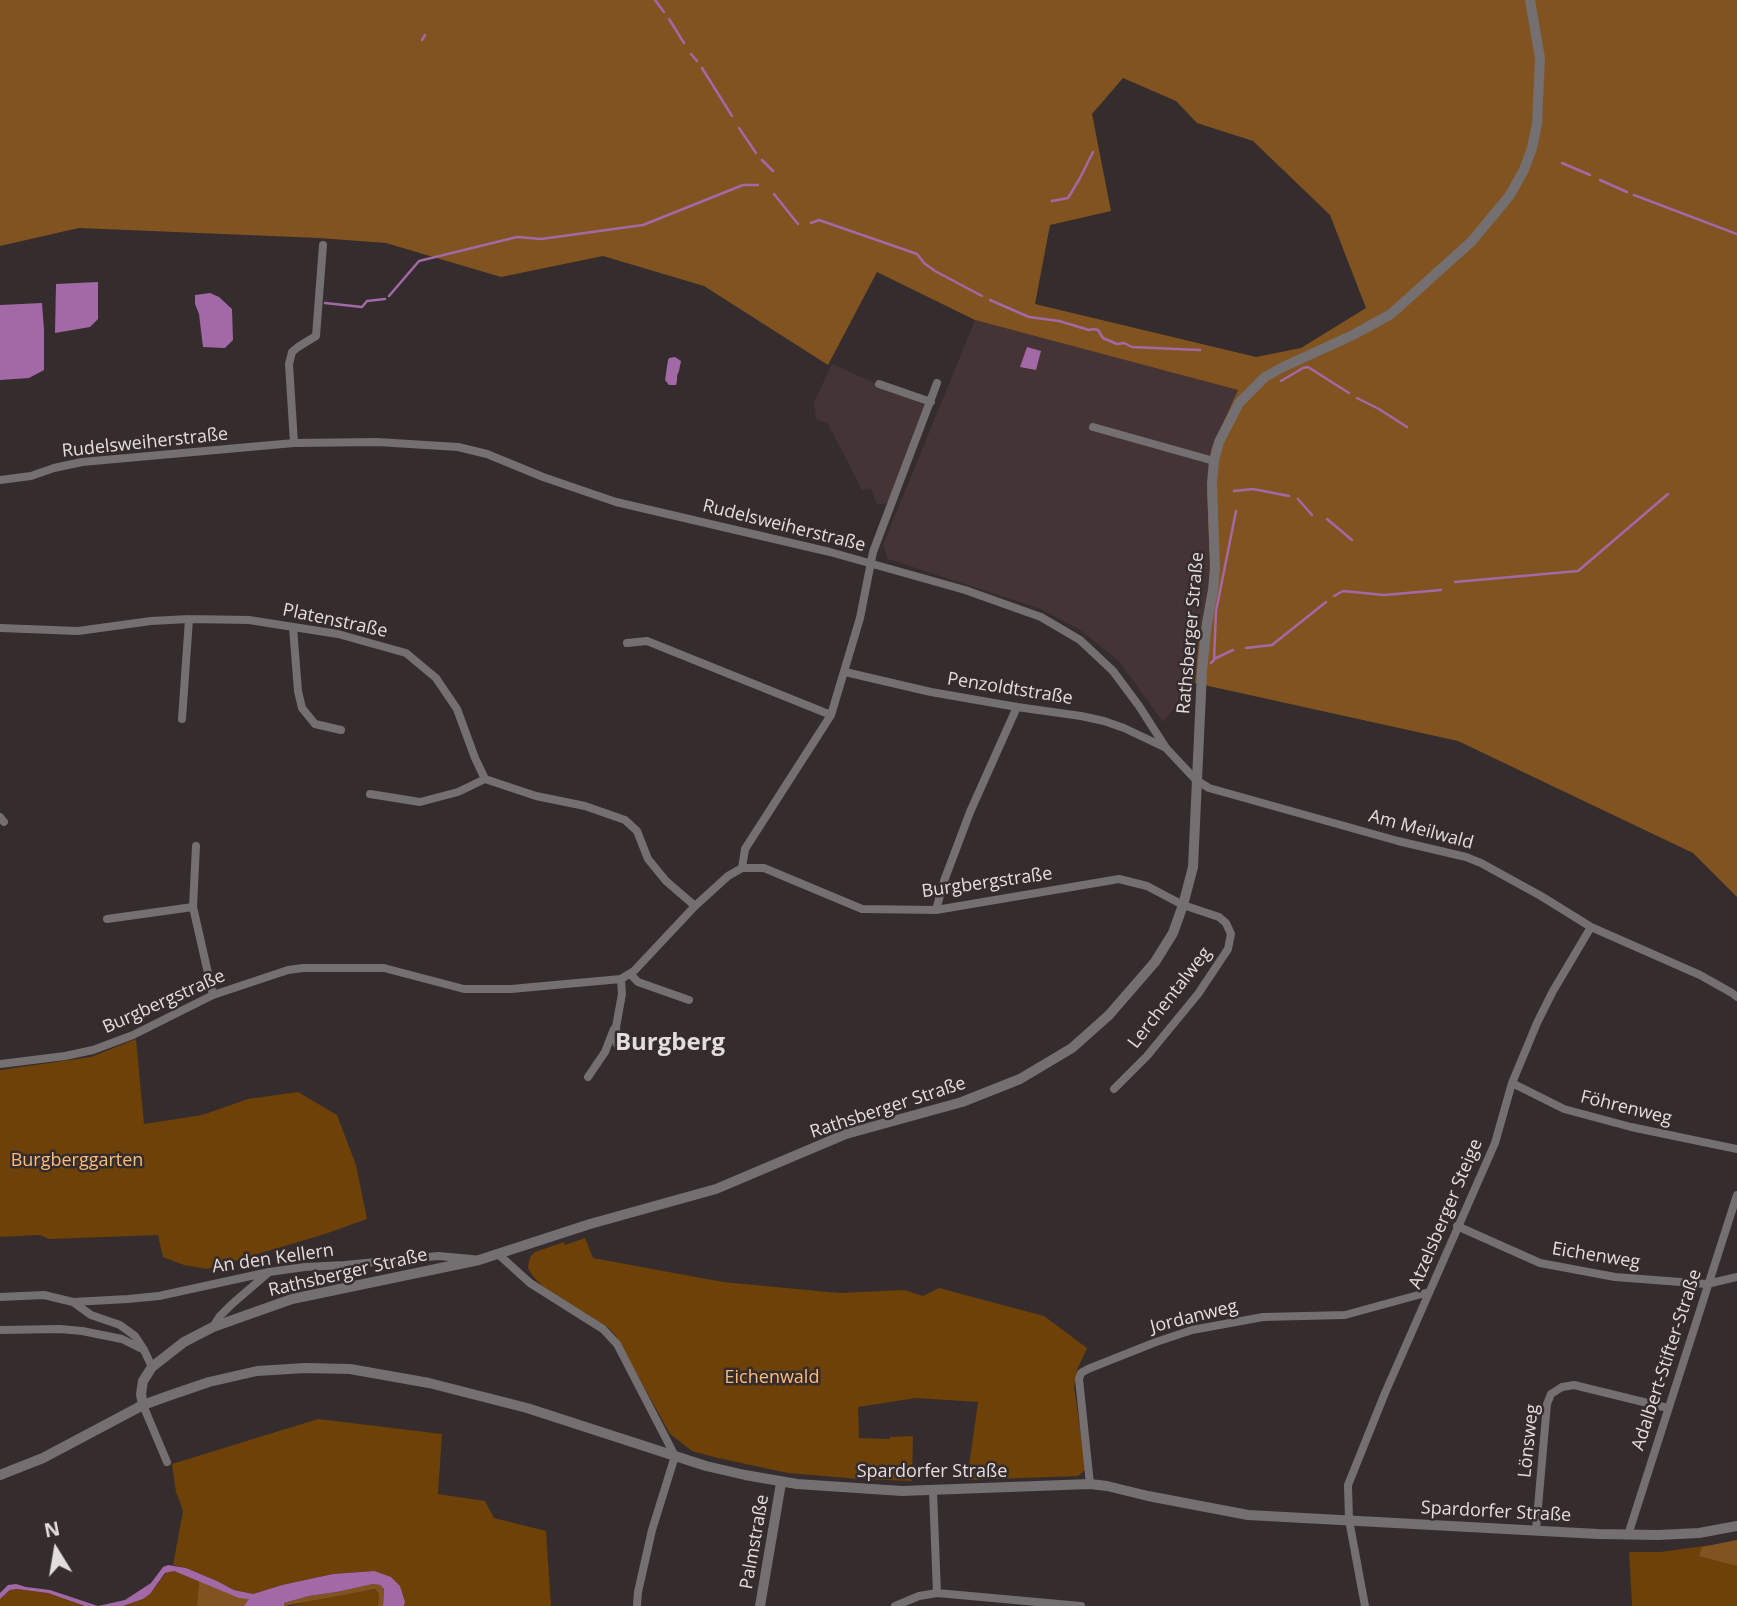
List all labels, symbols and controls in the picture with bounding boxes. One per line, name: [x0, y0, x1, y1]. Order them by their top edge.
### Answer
street label: Rudelsweiherstraße: [61, 424, 229, 462]
street label: Rudelsweiherstraße: [700, 495, 868, 557]
street label: Rathsberger Straße: [1173, 551, 1209, 715]
street label: Platenstraße: [281, 599, 389, 643]
street label: Penzoldtstraße: [946, 668, 1074, 710]
street label: Am Meilwald: [1366, 806, 1476, 854]
street label: Burgbergstraße: [920, 863, 1054, 903]
street label: Lerchentalweg: [1124, 943, 1216, 1053]
street label: Burgbergstraße: [99, 965, 229, 1039]
district label: Burgberg: [615, 1029, 725, 1057]
street label: Rathsberger Straße: [807, 1073, 969, 1143]
street label: Föhrenweg: [1578, 1086, 1674, 1130]
street label: Atzelsberger Steige: [1405, 1136, 1487, 1292]
park label: Burgberggarten: [11, 1150, 143, 1172]
street label: Eichenweg: [1550, 1238, 1642, 1274]
street label: An den Kellern: [211, 1240, 335, 1278]
street label: Rathsberger Straße: [266, 1244, 430, 1302]
street label: Adalbert-Stifter-Straße: [1628, 1267, 1706, 1453]
street label: Jordanweg: [1148, 1296, 1240, 1338]
park label: Eichenwald: [725, 1367, 819, 1389]
street label: Lönsweg: [1514, 1403, 1544, 1479]
street label: Spardorfer Straße: [857, 1461, 1007, 1483]
street label: Palmstraße: [736, 1493, 774, 1591]
street label: Spardorfer Straße: [1420, 1497, 1572, 1527]
north arrow: [21, 1515, 91, 1585]
text: N: [42, 1515, 62, 1544]

